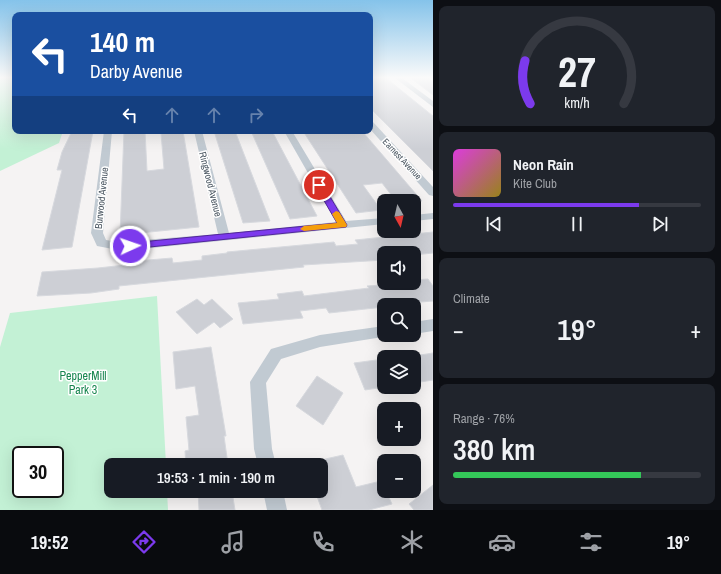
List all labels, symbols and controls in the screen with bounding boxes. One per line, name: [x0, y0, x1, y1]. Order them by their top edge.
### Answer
text: 140 m: [90, 23, 155, 61]
icon: left: [24, 28, 76, 80]
text: 27: [558, 44, 596, 100]
text: Darby Avenue: [90, 59, 182, 84]
text: km/h: [564, 93, 590, 112]
icon: left: [119, 104, 141, 126]
icon: ahead: [161, 104, 183, 126]
icon: ahead: [203, 104, 225, 126]
icon: right: [245, 104, 267, 126]
street label: Earnest Avenue: [380, 136, 424, 182]
street label: Ringwood Avenue: [196, 150, 225, 218]
text: Neon Rain: [513, 154, 574, 175]
street label: Burwood Avenue: [92, 166, 111, 229]
pin: [302, 168, 336, 202]
icon: arrive: [308, 174, 330, 196]
text: Kite Club: [513, 175, 557, 192]
north arrow: [377, 194, 421, 238]
map controls: [377, 194, 421, 498]
icon: previous: [483, 213, 505, 235]
icon: pause: [566, 213, 588, 235]
icon: next: [649, 213, 671, 235]
position arrow: [109, 225, 151, 267]
button: sound: [377, 246, 421, 290]
text: Climate: [453, 290, 490, 307]
button: search: [377, 298, 421, 342]
text: 19°: [557, 309, 597, 349]
text: −: [453, 315, 464, 345]
text: +: [690, 315, 701, 345]
button: layers: [377, 350, 421, 394]
park label: PepperMill Park 3: [59, 368, 107, 398]
button: +: [377, 402, 421, 446]
text: Range · 76%: [453, 410, 515, 427]
text: 380 km: [453, 429, 535, 469]
speed limit sign: 30: [12, 446, 64, 498]
button: −: [377, 454, 421, 498]
text: 19:53 · 1 min · 190 m: [157, 467, 275, 488]
icon: directions: [130, 528, 158, 556]
icon: music: [219, 528, 247, 556]
icon: phone: [309, 528, 337, 556]
icon: climate: [398, 528, 426, 556]
icon: car: [488, 528, 516, 556]
icon: filters: [577, 528, 605, 556]
text: 19:52: [31, 530, 68, 555]
text: 19°: [667, 530, 690, 555]

